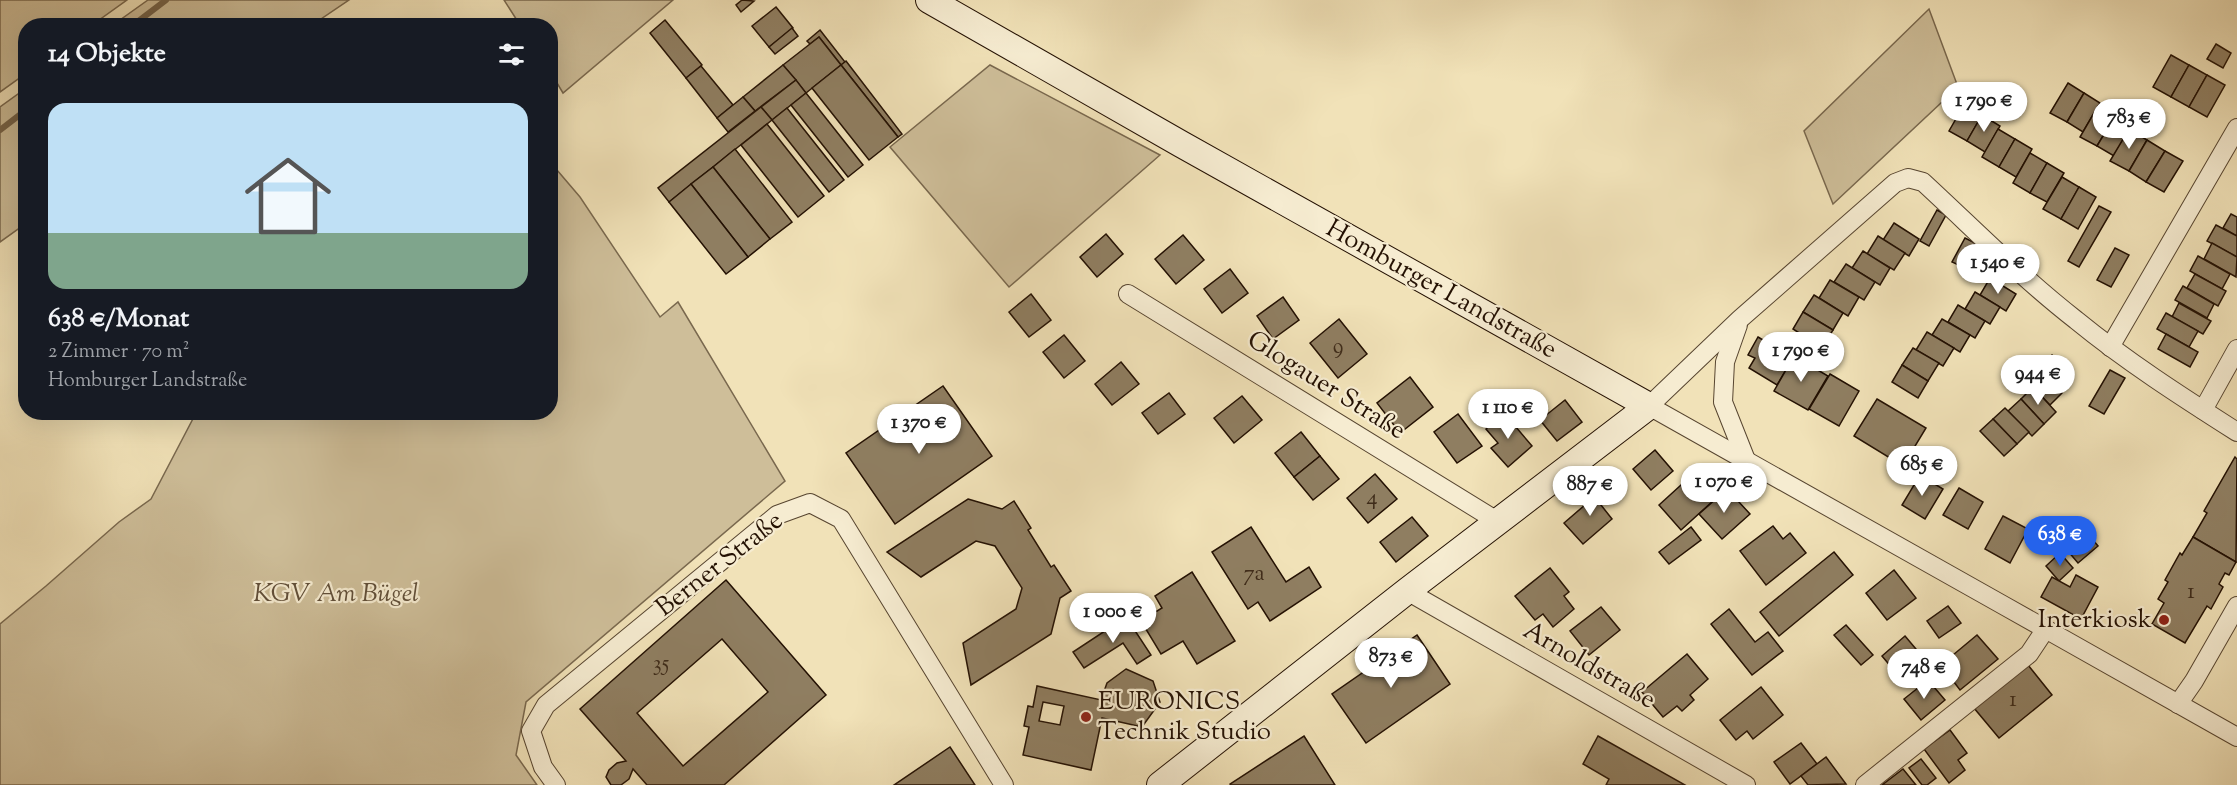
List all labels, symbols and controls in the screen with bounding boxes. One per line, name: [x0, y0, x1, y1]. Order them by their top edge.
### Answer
text: 14 Objekte: [48, 36, 166, 73]
icon: filters: [495, 38, 528, 71]
pin: 1 790 €: [1929, 82, 2039, 133]
text: 1 790 €: [1955, 87, 2013, 116]
pin: 783 €: [2087, 99, 2171, 150]
text: 783 €: [2107, 104, 2151, 133]
icon: home: [234, 142, 342, 250]
street label: Homburger Landstraße: [1319, 211, 1563, 369]
pin: 1 540 €: [1943, 244, 2053, 295]
text: 1 540 €: [1971, 249, 2025, 278]
text: 638 €/Monat: [48, 301, 189, 338]
street label: Glogauer Straße: [1239, 322, 1413, 450]
house number: 9: [1333, 332, 1343, 364]
pin: 1 790 €: [1746, 332, 1856, 383]
text: 1 790 €: [1772, 337, 1830, 366]
text: 2 Zimmer · 70 m²: [48, 338, 190, 367]
pin: 944 €: [1996, 355, 2080, 406]
text: 944 €: [2015, 360, 2061, 389]
text: Homburger Landstraße: [48, 367, 247, 396]
pin: 1 110 €: [1453, 389, 1563, 440]
text: 1 110 €: [1482, 394, 1534, 423]
pin: 1 370 €: [864, 404, 974, 455]
text: 1 370 €: [891, 409, 947, 438]
pin: 685 €: [1880, 446, 1964, 497]
text: 685 €: [1900, 451, 1944, 480]
pin: 1 070 €: [1669, 463, 1779, 514]
pin: 887 €: [1548, 466, 1632, 517]
text: 1 070 €: [1695, 468, 1753, 497]
text: 887 €: [1567, 471, 1613, 500]
house number: 4: [1366, 483, 1378, 515]
street label: Berner Straße: [648, 503, 792, 627]
pin: 638 €: [2018, 516, 2102, 567]
text: 638 €: [2038, 521, 2082, 550]
house number: 7a: [1243, 559, 1265, 591]
park label: KGV Am Bügel: [253, 576, 419, 613]
house number: 1: [2187, 577, 2195, 609]
pin: 1 000 €: [1058, 593, 1168, 644]
text: 1 000 €: [1083, 598, 1143, 627]
place label: Interkiosk: [2038, 602, 2152, 639]
street label: Arnoldstraße: [1516, 613, 1662, 719]
marker: Interkiosk: [2157, 613, 2171, 627]
pin: 873 €: [1349, 638, 1433, 689]
text: 873 €: [1369, 643, 1413, 672]
house number: 35: [653, 649, 670, 681]
pin: 748 €: [1882, 649, 1966, 700]
text: 748 €: [1901, 654, 1947, 683]
place label: EURONICS Technik Studio: [1098, 684, 1271, 751]
house number: 1: [2009, 685, 2017, 717]
marker: EURONICS Technik Studio: [1079, 710, 1093, 724]

